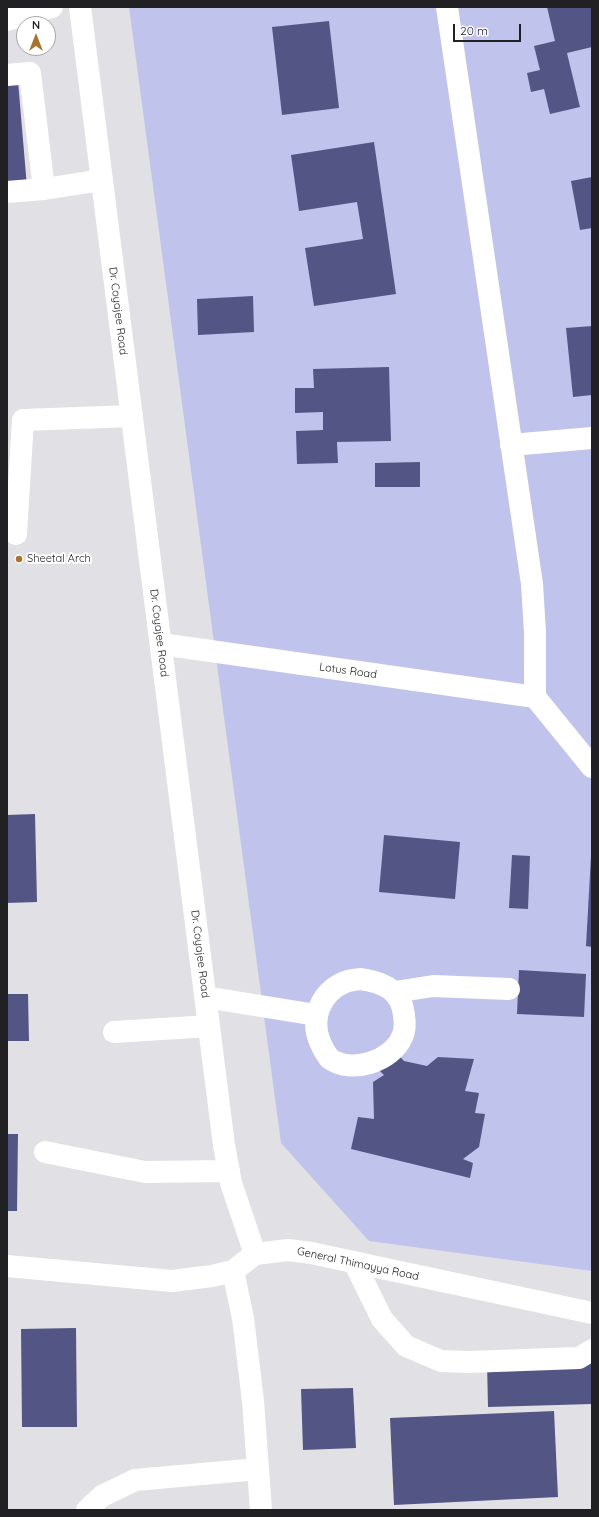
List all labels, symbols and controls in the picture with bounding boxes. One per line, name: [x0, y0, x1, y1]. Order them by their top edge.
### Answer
north arrow: [16, 16, 56, 56]
scale bar: [455, 16, 523, 42]
text: N: [32, 18, 40, 32]
text: 20 m: [460, 23, 488, 38]
street label: Dr. Coyajee Road: [106, 266, 130, 356]
place label: Sheetal Arch: [27, 552, 91, 566]
marker: Sheetal Arch: [14, 554, 24, 564]
street label: Dr. Coyajee Road: [147, 588, 171, 678]
street label: Lotus Road: [318, 660, 378, 682]
street label: Dr. Coyajee Road: [188, 909, 212, 999]
street label: General Thimayya Road: [296, 1245, 420, 1283]

